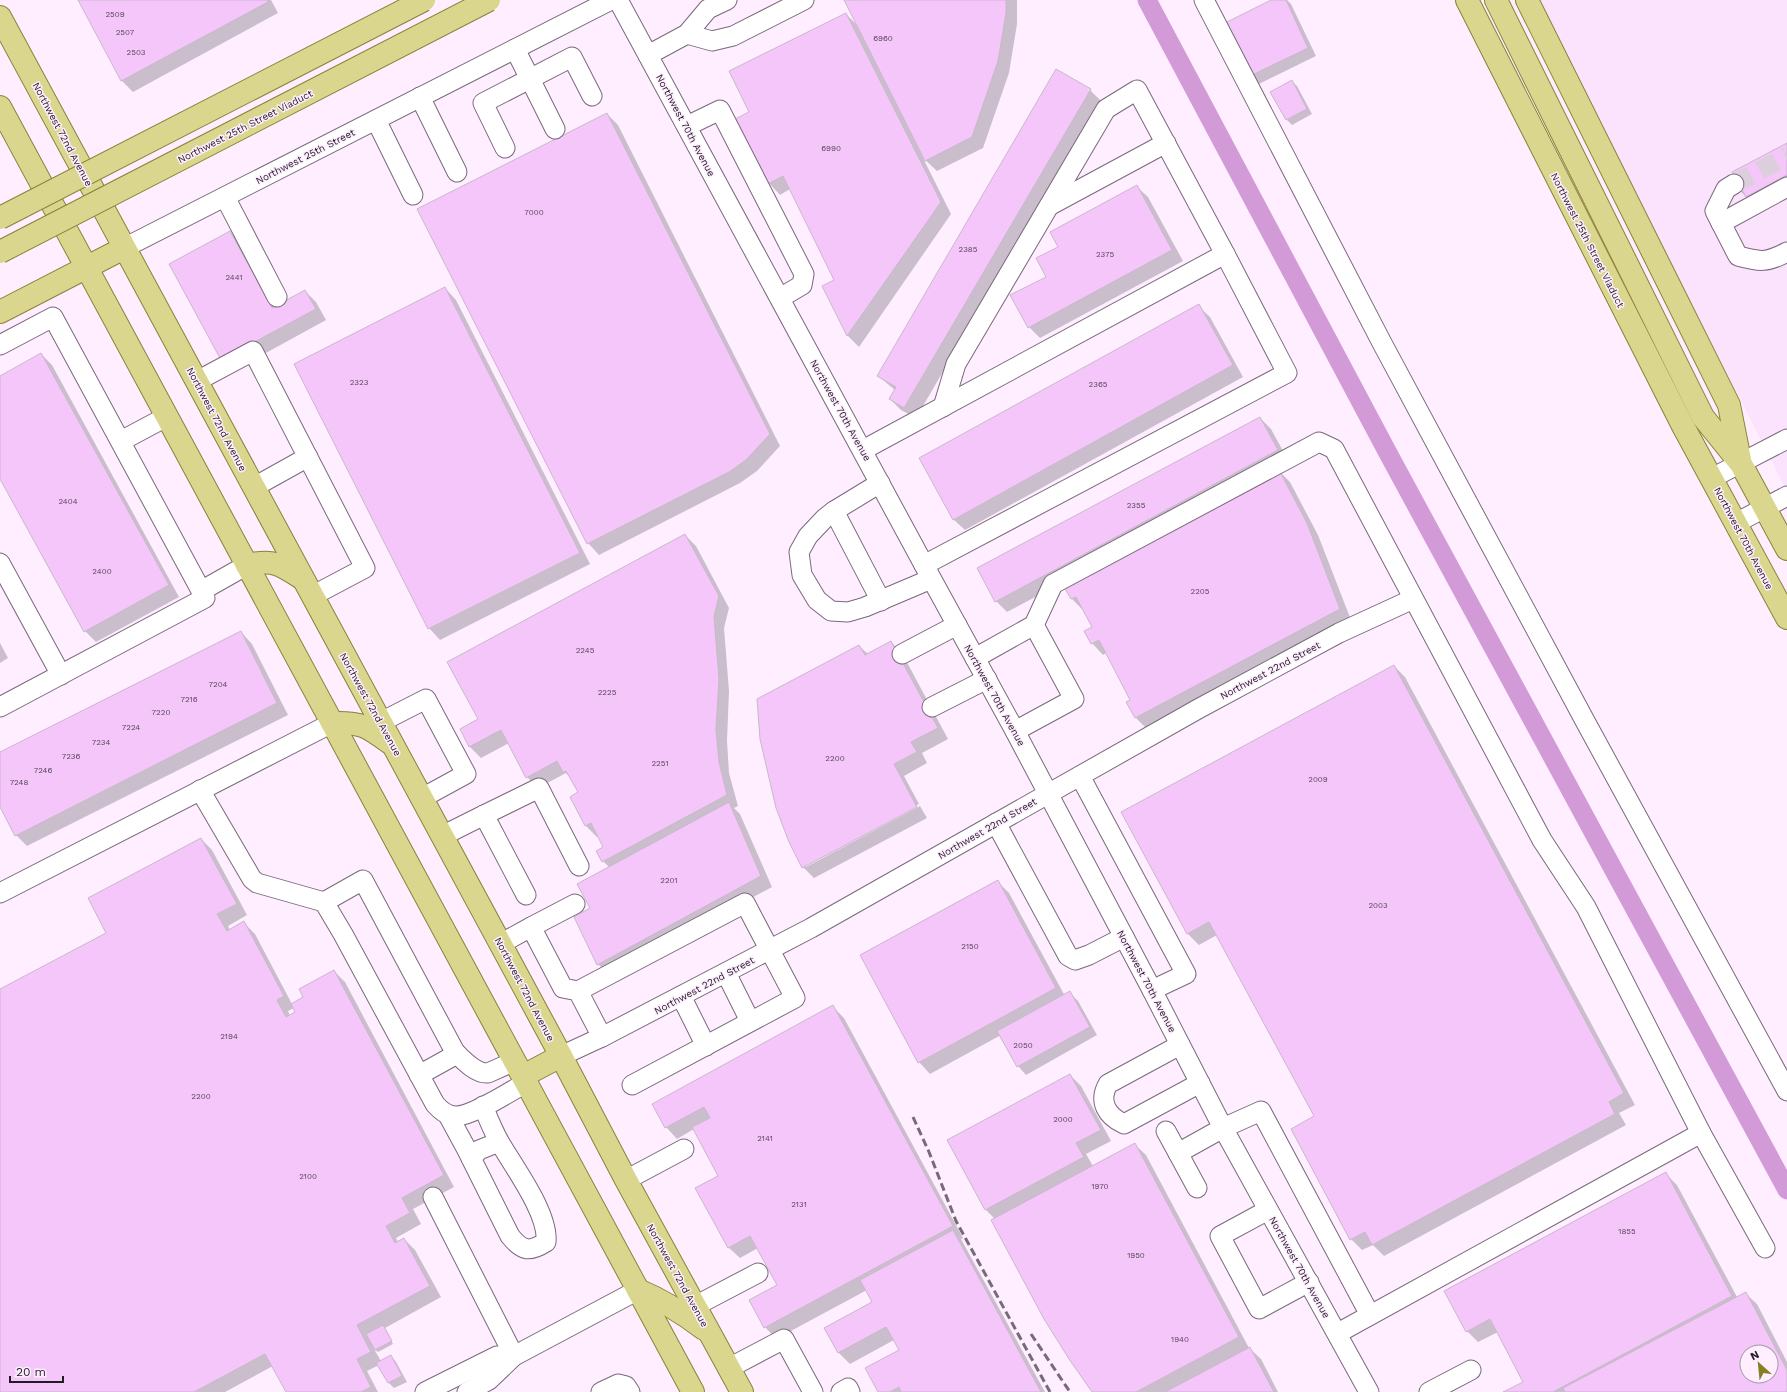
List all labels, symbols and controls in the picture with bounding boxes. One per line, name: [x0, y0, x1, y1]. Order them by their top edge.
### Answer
house number: 2509: [105, 10, 125, 19]
house number: 2507: [116, 28, 135, 37]
house number: 6960: [873, 34, 893, 43]
house number: 2503: [127, 48, 146, 57]
street label: Northwest 70th Avenue: [654, 72, 717, 178]
street label: Northwest 72nd Avenue: [30, 80, 95, 188]
street label: Northwest 25th Street Viaduct: [175, 87, 315, 165]
street label: Northwest 25th Street: [253, 126, 357, 186]
house number: 6990: [821, 144, 841, 153]
street label: Northwest 25th Street Viaduct: [1549, 171, 1627, 310]
house number: 7000: [524, 208, 544, 217]
house number: 2385: [959, 245, 978, 254]
house number: 2375: [1096, 250, 1114, 259]
house number: 2441: [225, 273, 243, 282]
street label: Northwest 70th Avenue: [808, 358, 873, 463]
street label: Northwest 72nd Avenue: [184, 365, 249, 473]
house number: 2323: [350, 378, 369, 387]
house number: 2365: [1089, 380, 1108, 389]
street label: Northwest 70th Avenue: [1712, 485, 1775, 591]
house number: 2404: [58, 497, 78, 506]
house number: 2355: [1127, 501, 1146, 510]
house number: 2400: [92, 567, 112, 576]
house number: 2205: [1191, 587, 1210, 596]
street label: Northwest 22nd Street: [1218, 639, 1323, 702]
street label: Northwest 70th Avenue: [962, 643, 1027, 748]
house number: 2245: [576, 646, 595, 655]
street label: Northwest 72nd Avenue: [338, 651, 404, 758]
house number: 7204: [208, 680, 228, 689]
house number: 2225: [598, 688, 617, 697]
house number: 7216: [180, 695, 198, 704]
house number: 7220: [152, 708, 170, 717]
house number: 7224: [122, 723, 140, 732]
house number: 7234: [92, 738, 110, 747]
house number: 7236: [62, 752, 80, 761]
house number: 2200: [825, 754, 845, 763]
house number: 2251: [651, 759, 669, 768]
house number: 7246: [34, 766, 52, 775]
house number: 2009: [1308, 775, 1328, 784]
house number: 7248: [10, 778, 28, 787]
street label: Northwest 22nd Street: [936, 795, 1039, 861]
house number: 2201: [660, 876, 678, 885]
house number: 2003: [1368, 901, 1388, 910]
street label: Northwest 70th Avenue: [1115, 928, 1178, 1034]
street label: Northwest 72nd Avenue: [492, 935, 557, 1043]
house number: 2150: [961, 942, 979, 951]
street label: Northwest 22nd Street: [652, 954, 757, 1017]
house number: 2194: [220, 1032, 238, 1041]
house number: 2050: [1013, 1041, 1033, 1050]
house number: 2200: [191, 1092, 211, 1101]
house number: 2000: [1053, 1115, 1073, 1124]
house number: 2141: [757, 1134, 773, 1143]
house number: 2100: [299, 1172, 317, 1181]
house number: 1970: [1091, 1182, 1109, 1191]
house number: 2131: [791, 1200, 807, 1209]
street label: Northwest 70th Avenue: [1267, 1215, 1332, 1320]
street label: Northwest 72nd Avenue: [645, 1222, 711, 1329]
house number: 1855: [1618, 1227, 1636, 1236]
house number: 1950: [1127, 1251, 1145, 1260]
house number: 1940: [1171, 1335, 1189, 1344]
north arrow: [1739, 1344, 1779, 1384]
text: N: [1748, 1348, 1761, 1363]
scale bar: [10, 1358, 63, 1384]
text: 20 m: [16, 1365, 46, 1379]

